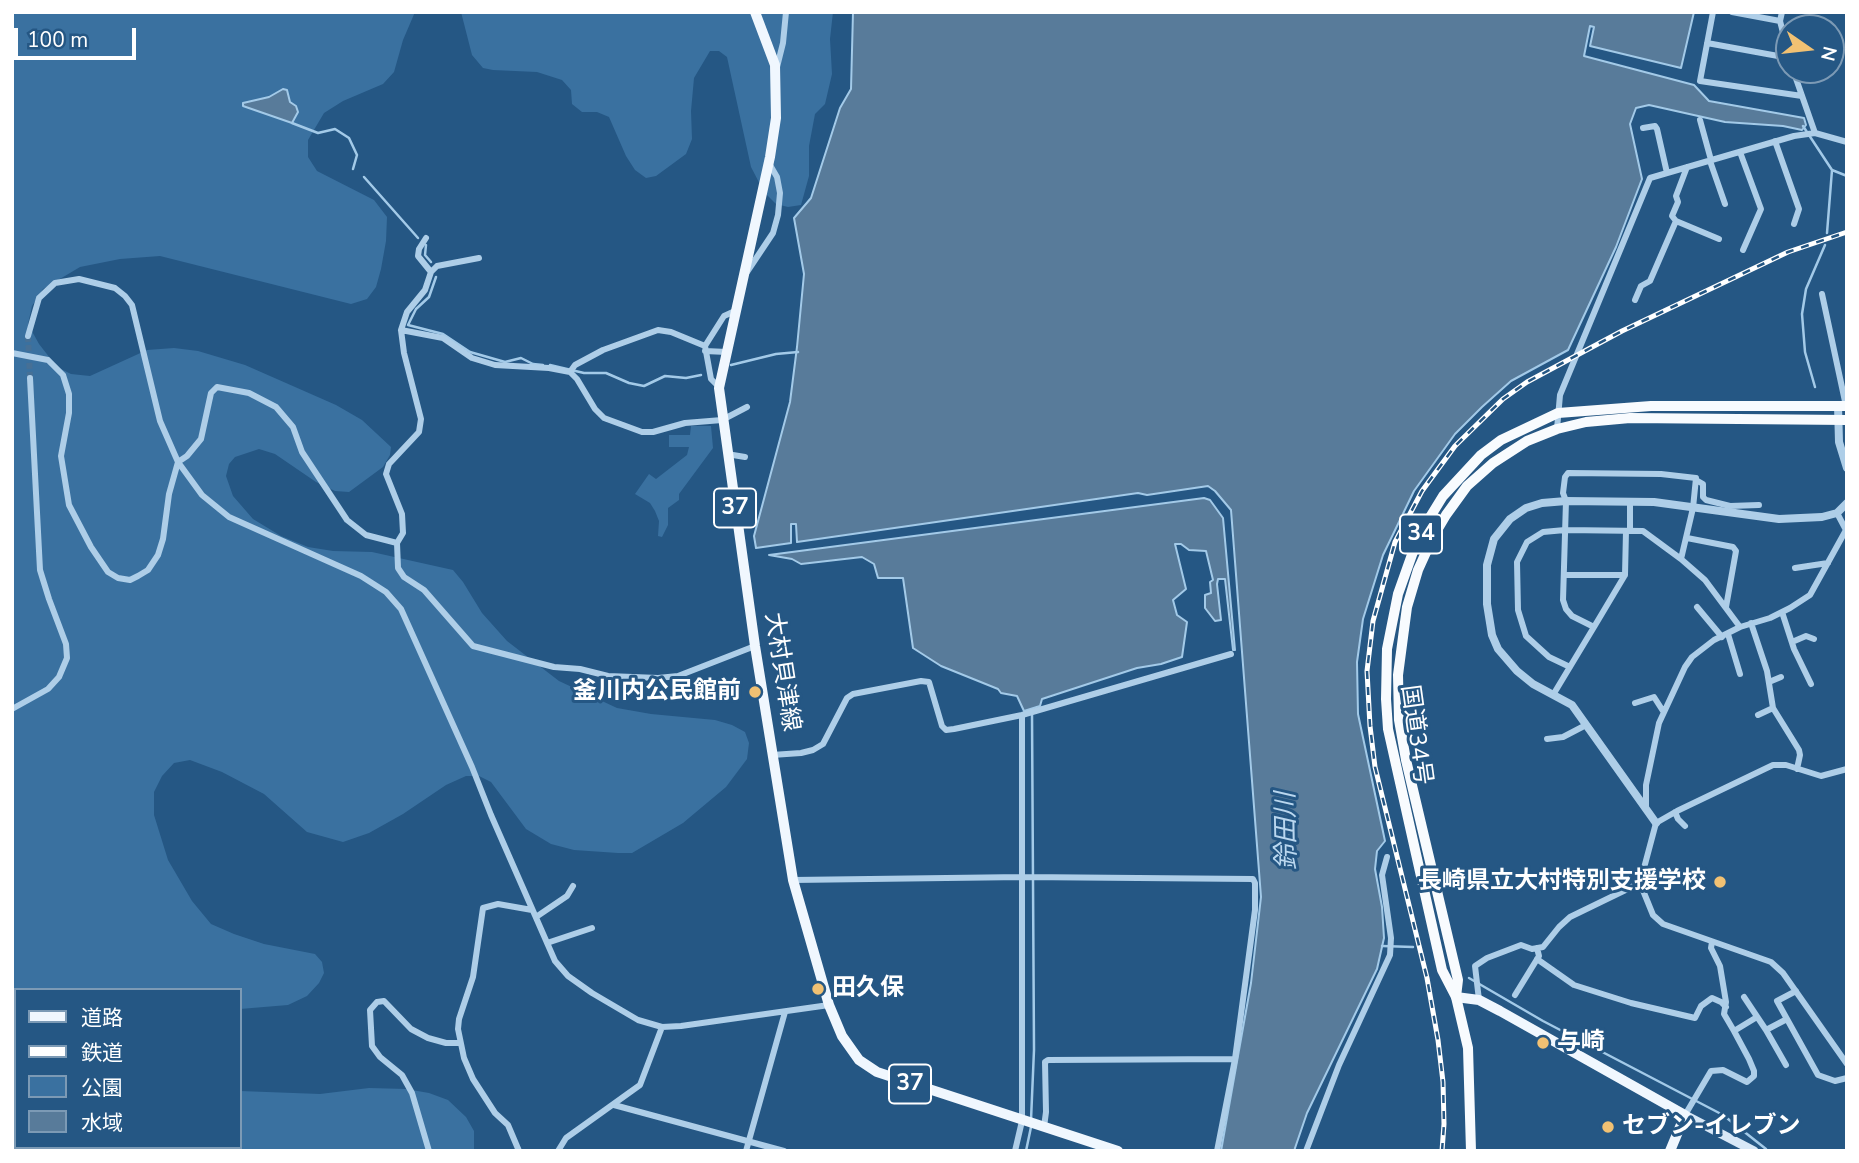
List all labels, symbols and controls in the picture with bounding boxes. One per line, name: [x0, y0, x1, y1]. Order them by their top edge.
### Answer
scale bar: [18, 14, 140, 58]
north arrow: [1775, 14, 1845, 84]
text: 100 m: [27, 26, 88, 54]
text: N: [1814, 44, 1843, 64]
road number: 37: [714, 488, 756, 528]
road number: 34: [1400, 514, 1442, 554]
street label: 大村貝津線: [757, 610, 805, 734]
place label: 釜川内公民館前: [573, 678, 741, 706]
street label: 国道34号: [1394, 683, 1436, 787]
marker: 釜川内公民館前: [747, 684, 763, 700]
water label: 鈴田川: [1272, 792, 1304, 870]
place label: 長崎県立大村特別支援学校: [1418, 868, 1706, 896]
marker: 長崎県立大村特別支援学校: [1712, 874, 1728, 890]
place label: 田久保: [832, 975, 904, 1003]
marker: 田久保: [810, 981, 826, 997]
legend: [14, 988, 242, 1149]
text: 道路: [81, 1004, 123, 1032]
place label: 与崎: [1557, 1029, 1605, 1057]
marker: 与崎: [1535, 1035, 1551, 1051]
text: 鉄道: [81, 1039, 123, 1067]
road number: 37: [889, 1064, 931, 1104]
text: 公園: [81, 1074, 123, 1102]
text: 水域: [81, 1109, 123, 1137]
place label: セブン-イレブン: [1622, 1113, 1800, 1141]
marker: セブン-イレブン: [1600, 1119, 1616, 1135]

